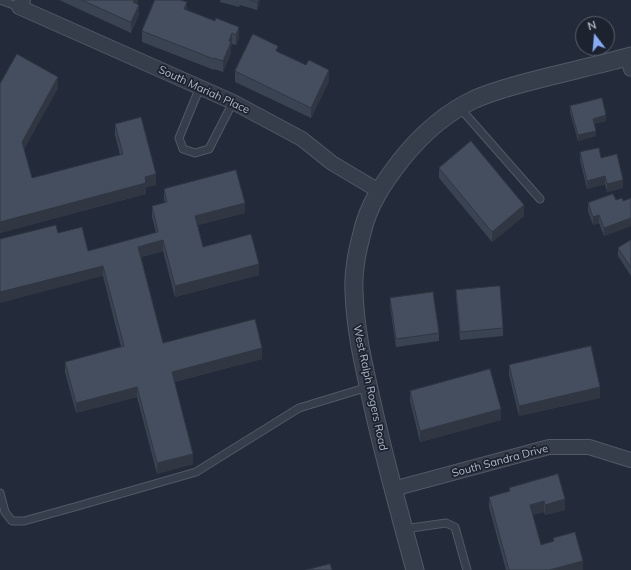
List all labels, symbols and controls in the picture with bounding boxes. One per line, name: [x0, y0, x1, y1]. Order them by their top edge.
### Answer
north arrow: [575, 16, 615, 56]
text: N: [586, 18, 598, 33]
street label: South Mariah Place: [156, 63, 252, 117]
street label: West Ralph Rogers Road: [350, 324, 390, 452]
street label: South Sandra Drive: [450, 442, 550, 480]

